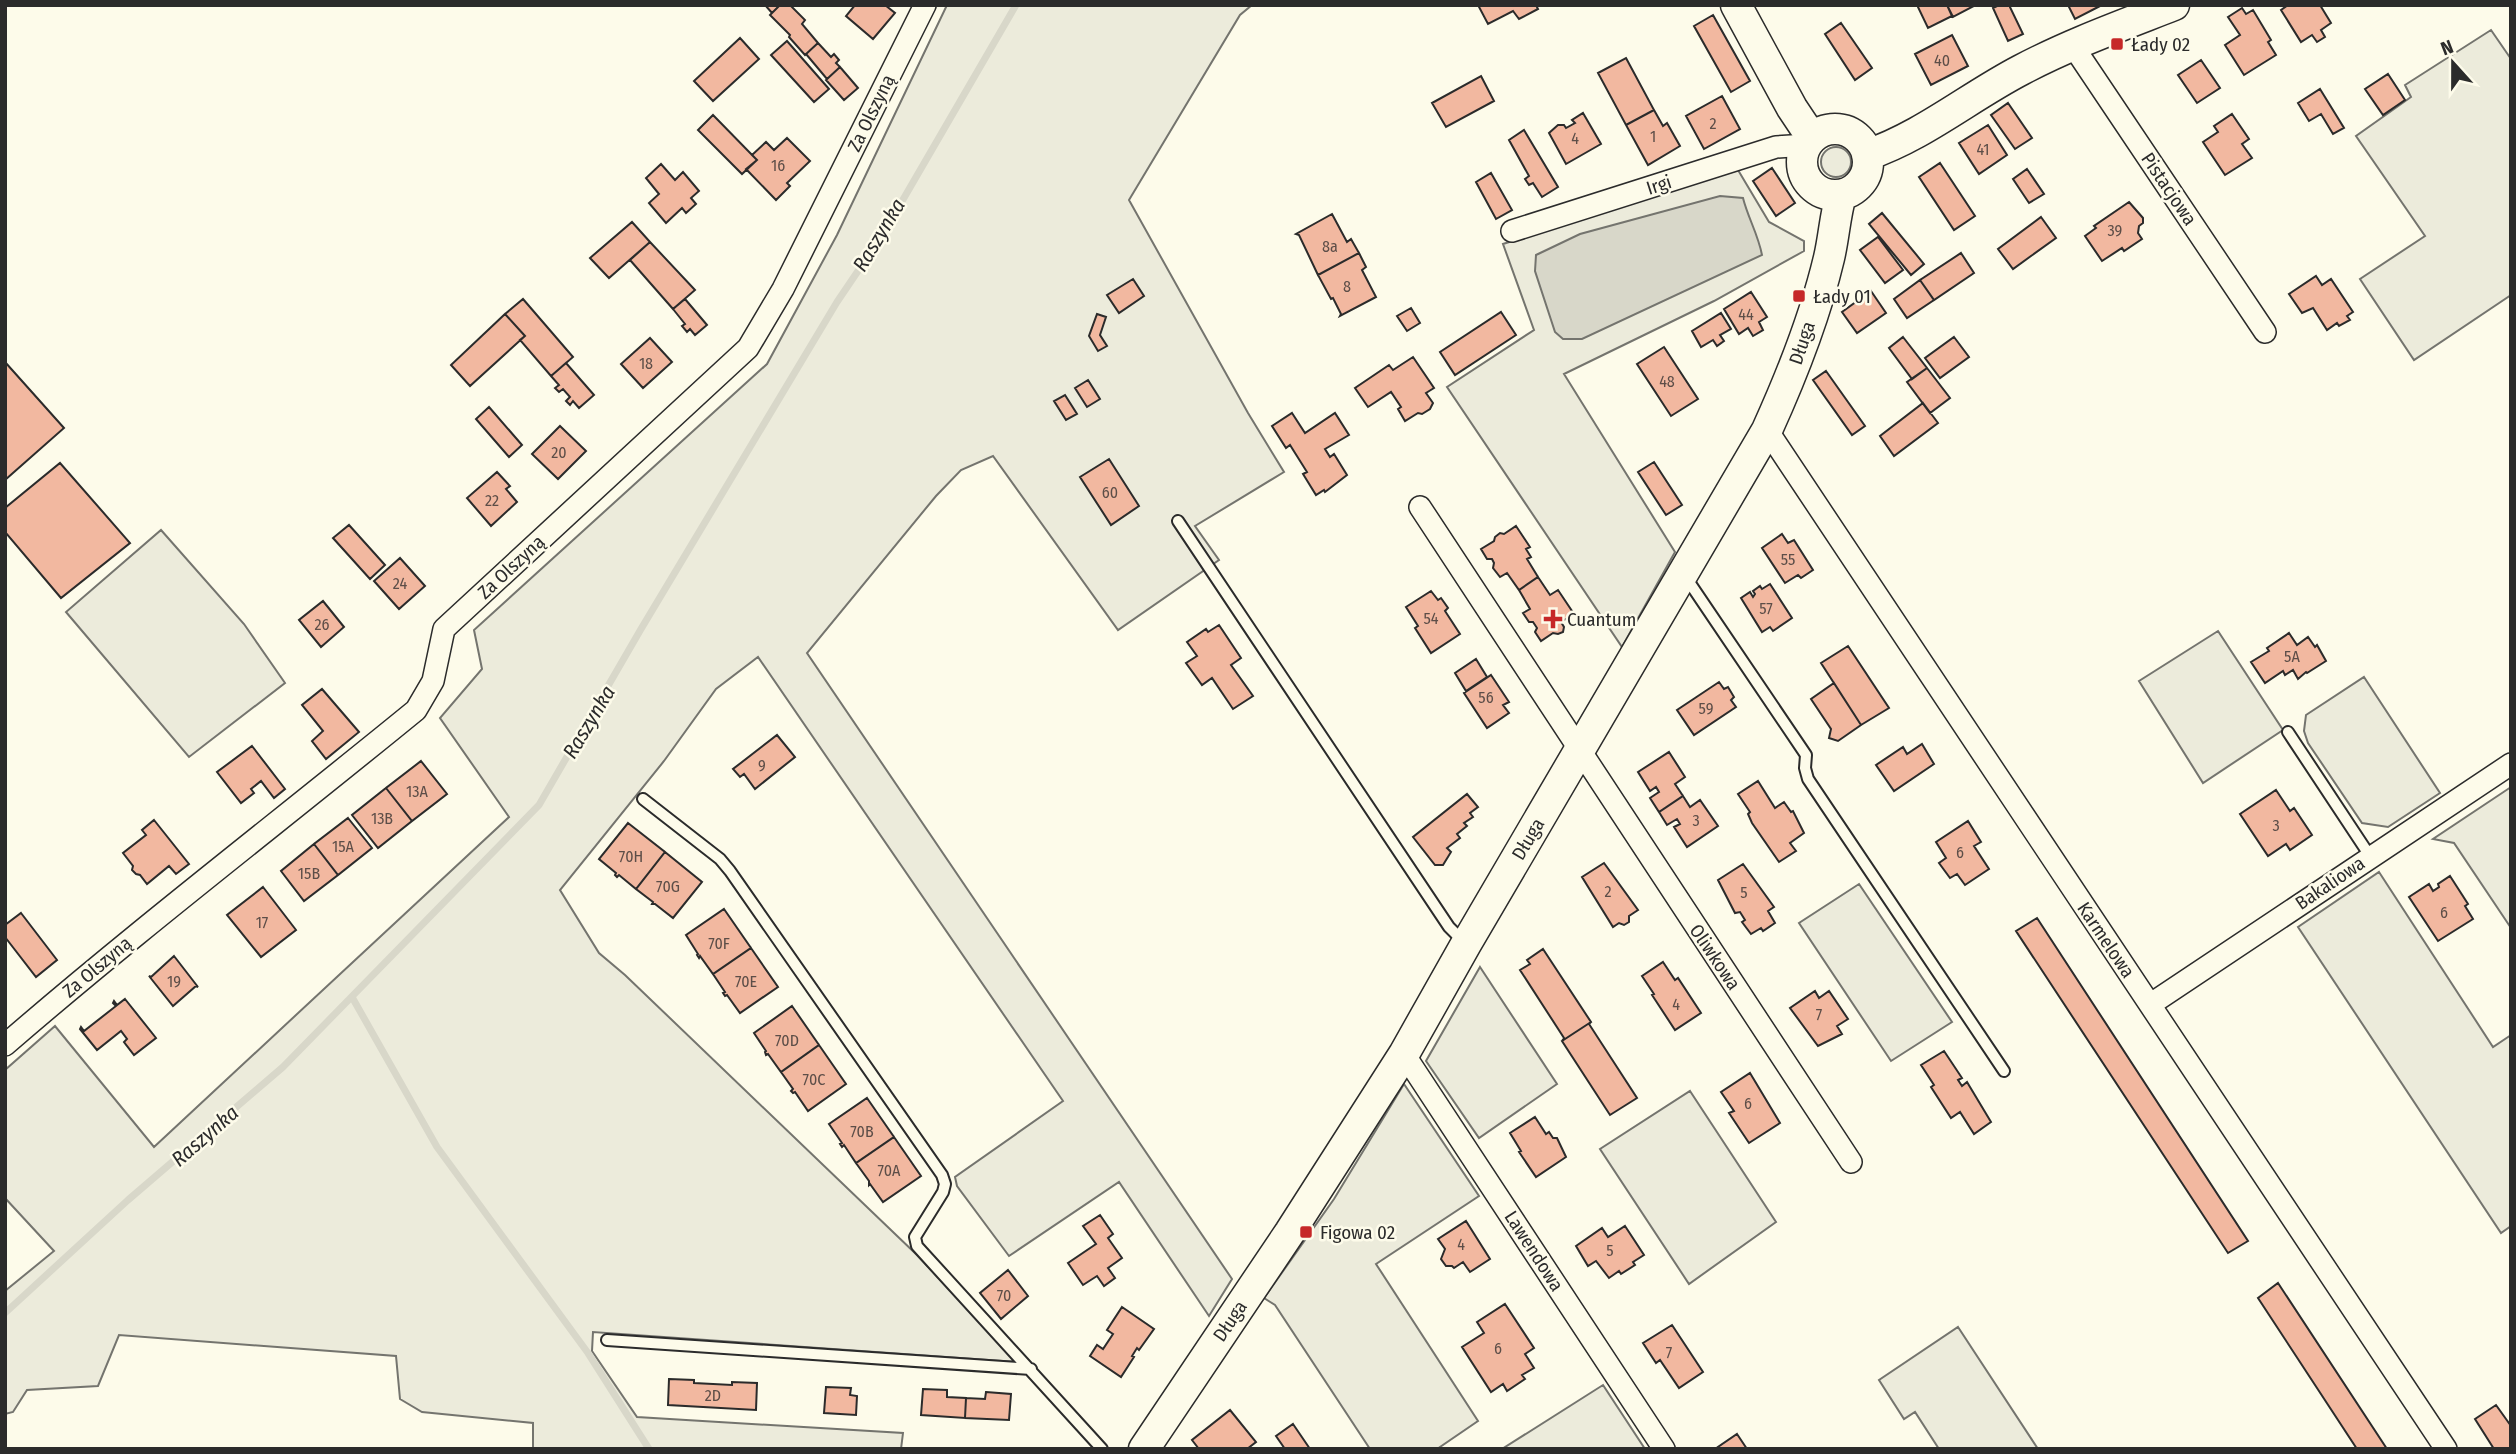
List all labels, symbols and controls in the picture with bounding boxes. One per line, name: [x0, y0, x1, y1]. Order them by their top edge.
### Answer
north arrow: [2418, 28, 2488, 98]
place label: Łady 02: [2131, 33, 2190, 56]
text: N: [2438, 35, 2457, 60]
marker: Łady 02: [2109, 36, 2125, 52]
house number: 40: [1934, 51, 1950, 70]
street label: Za Olszyną: [843, 71, 899, 155]
house number: 2: [1709, 114, 1717, 133]
house number: 1: [1650, 127, 1656, 146]
house number: 4: [1571, 129, 1579, 148]
house number: 41: [1976, 140, 1990, 159]
street label: Pistacjowa: [2136, 148, 2202, 230]
house number: 16: [771, 156, 785, 175]
street label: Irgi: [1644, 170, 1674, 200]
water label: Raszynka: [847, 194, 911, 276]
house number: 39: [2108, 221, 2123, 240]
house number: 8a: [1322, 237, 1338, 256]
house number: 8: [1343, 277, 1351, 296]
place label: Łady 01: [1813, 285, 1871, 308]
marker: Łady 01: [1791, 288, 1807, 304]
house number: 44: [1738, 305, 1754, 324]
street label: Długa: [1784, 318, 1820, 368]
house number: 18: [639, 354, 653, 373]
house number: 48: [1659, 372, 1675, 391]
house number: 20: [551, 443, 567, 462]
house number: 60: [1102, 483, 1118, 502]
house number: 22: [485, 491, 499, 510]
street label: Za Olszyną: [473, 530, 549, 604]
house number: 55: [1781, 550, 1795, 569]
house number: 24: [393, 574, 407, 593]
house number: 57: [1759, 599, 1773, 618]
place label: Cuantum: [1567, 608, 1636, 631]
house number: 54: [1423, 609, 1439, 628]
marker: Cuantum: [1545, 611, 1561, 627]
house number: 26: [315, 615, 330, 634]
house number: 5A: [2284, 647, 2300, 666]
water label: Raszynka: [557, 681, 621, 763]
house number: 56: [1478, 688, 1494, 707]
house number: 59: [1699, 699, 1714, 718]
house number: 9: [758, 756, 766, 775]
house number: 13A: [406, 782, 429, 801]
house number: 13B: [371, 809, 393, 828]
house number: 3: [1692, 811, 1700, 830]
street label: Długa: [1507, 814, 1549, 864]
house number: 3: [2272, 816, 2280, 835]
house number: 15A: [332, 837, 355, 856]
house number: 6: [1956, 843, 1964, 862]
house number: 70H: [619, 847, 643, 866]
street label: Bakaliowa: [2291, 851, 2369, 915]
house number: 15B: [298, 864, 320, 883]
house number: 70G: [656, 877, 680, 896]
house number: 2: [1604, 882, 1612, 901]
house number: 5: [1740, 883, 1748, 902]
street label: Karmelowa: [2072, 898, 2140, 982]
house number: 6: [2440, 903, 2448, 922]
house number: 17: [256, 913, 269, 932]
street label: Oliwkowa: [1685, 920, 1745, 994]
street label: Za Olszyną: [58, 932, 136, 1002]
house number: 70F: [708, 934, 730, 953]
house number: 19: [167, 972, 181, 991]
house number: 70E: [735, 972, 757, 991]
house number: 4: [1672, 995, 1680, 1014]
house number: 7: [1816, 1005, 1823, 1024]
house number: 70D: [775, 1031, 799, 1050]
house number: 70C: [803, 1070, 825, 1089]
house number: 6: [1744, 1094, 1752, 1113]
water label: Raszynka: [166, 1100, 244, 1172]
house number: 70B: [850, 1122, 874, 1141]
house number: 70A: [877, 1161, 901, 1180]
street label: Lawendowa: [1500, 1207, 1568, 1295]
place label: Figowa 02: [1320, 1221, 1395, 1244]
marker: Figowa 02: [1298, 1224, 1314, 1240]
house number: 4: [1457, 1235, 1465, 1254]
house number: 5: [1606, 1241, 1614, 1260]
house number: 70: [997, 1286, 1011, 1305]
street label: Długa: [1208, 1296, 1252, 1346]
house number: 6: [1494, 1339, 1502, 1358]
house number: 7: [1666, 1343, 1673, 1362]
house number: 2D: [705, 1386, 721, 1405]

